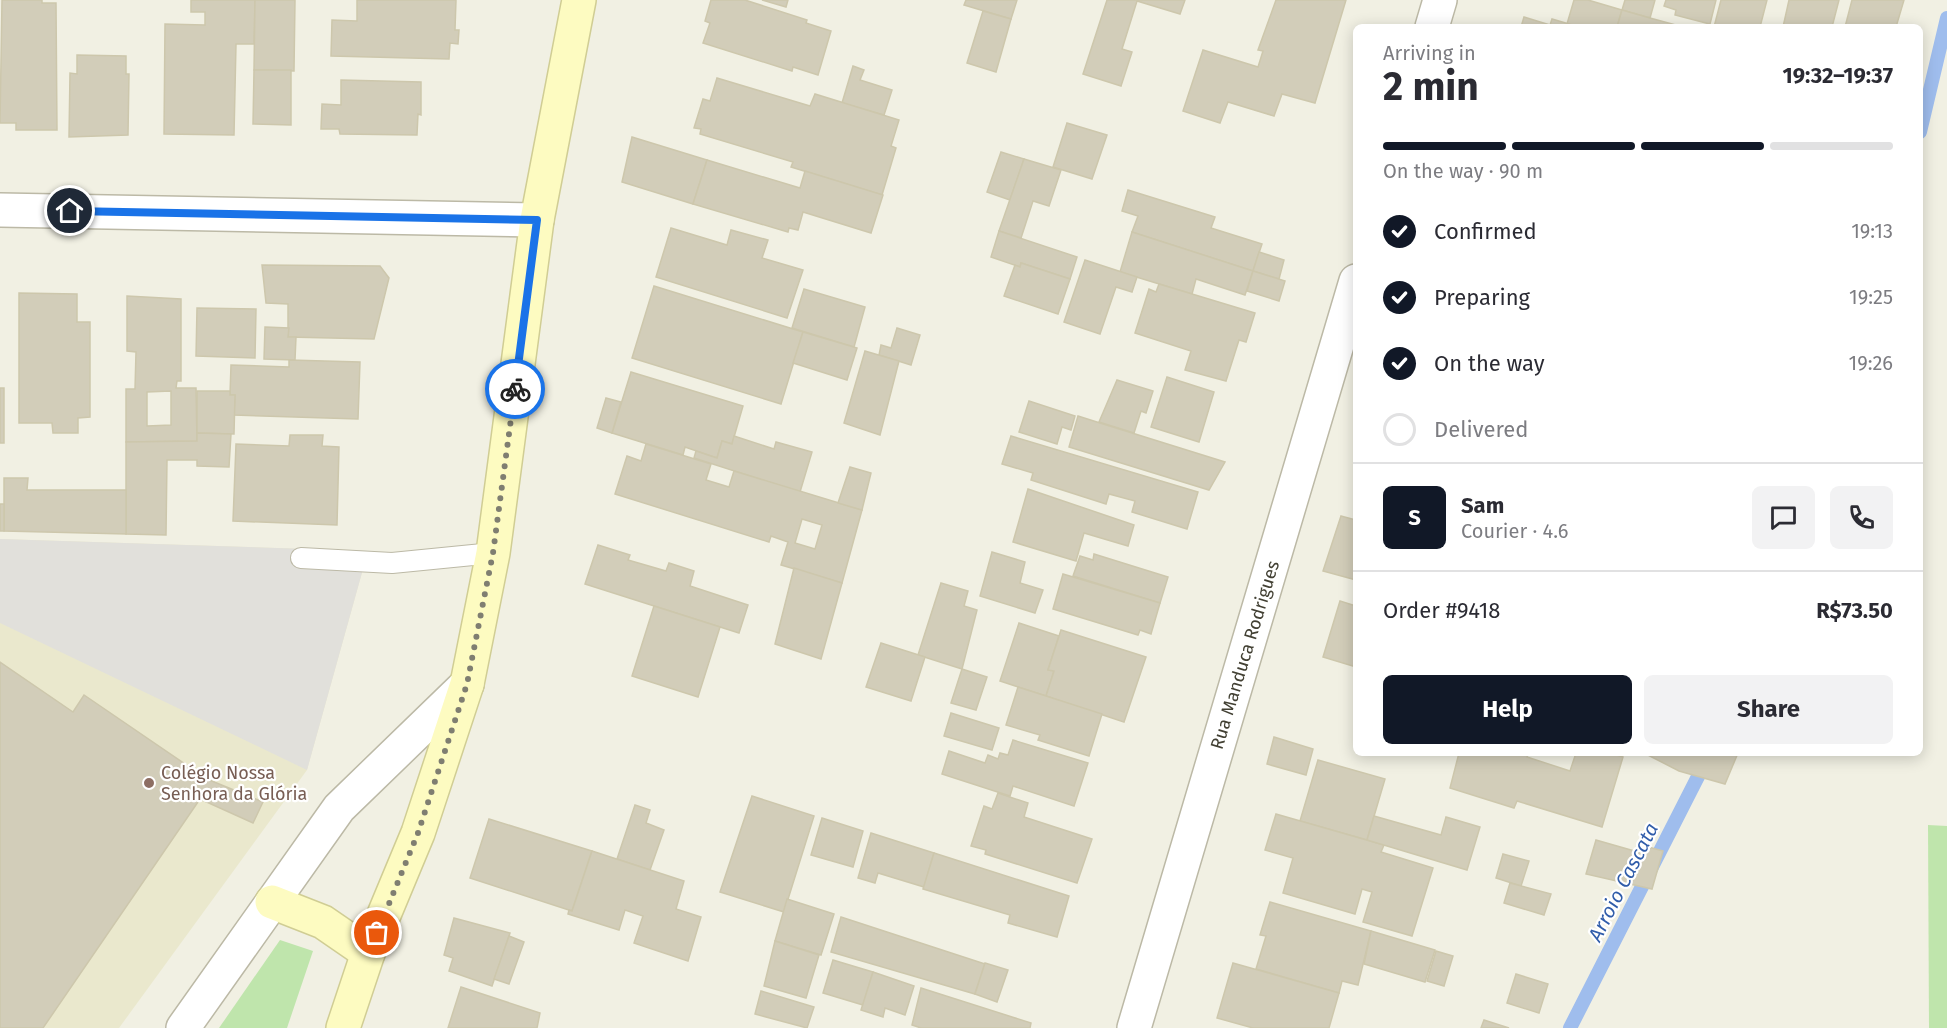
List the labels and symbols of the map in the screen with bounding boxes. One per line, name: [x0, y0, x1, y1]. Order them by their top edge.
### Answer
pin: [44, 185, 95, 236]
courier: [485, 359, 545, 419]
street label: Rua Manduca Rodrigues: [1206, 558, 1284, 752]
place label: Colégio Nossa Senhora da Glória: [161, 762, 307, 805]
marker: Colégio Nossa Senhora da Glória: [142, 776, 156, 790]
water label: Arroio Cascata: [1582, 819, 1663, 946]
pin: [351, 907, 402, 958]

